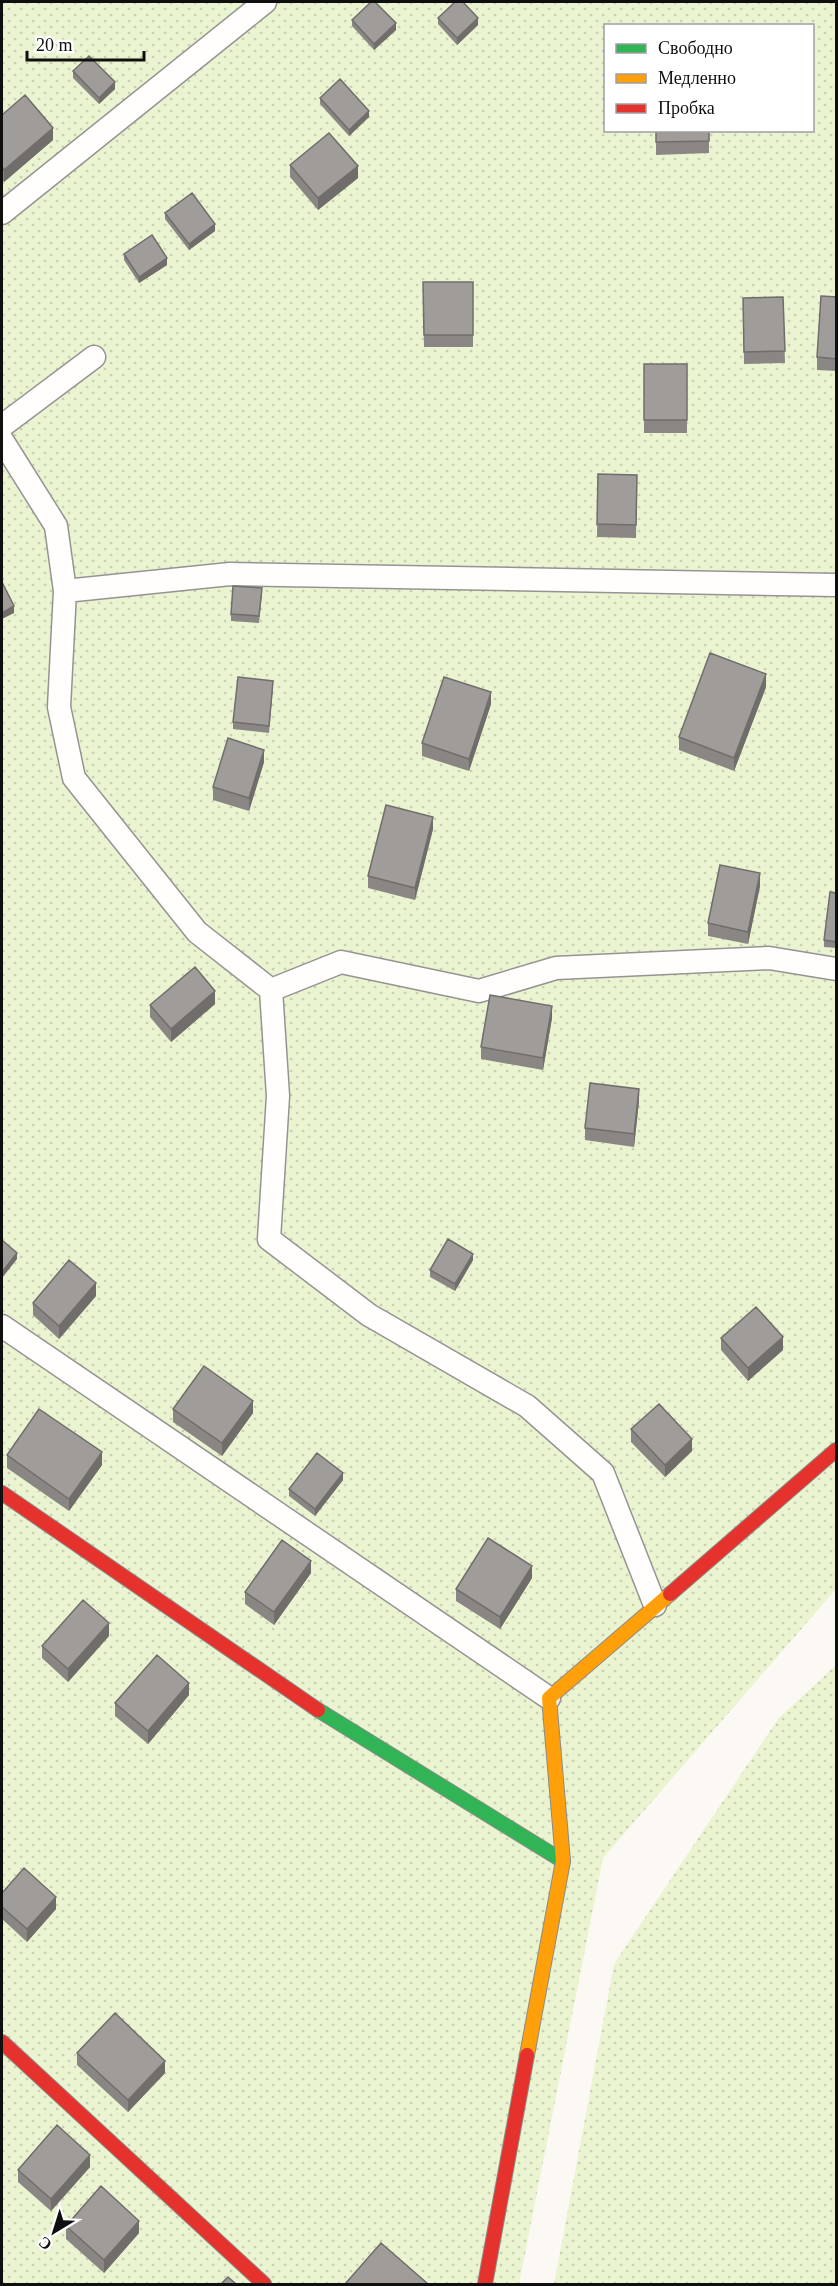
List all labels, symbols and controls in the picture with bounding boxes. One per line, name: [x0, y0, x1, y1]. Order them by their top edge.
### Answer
scale bar: [27, 24, 144, 62]
legend: [604, 24, 814, 132]
text: 20 m: [36, 35, 73, 55]
text: Свободно: [658, 38, 733, 58]
text: Медленно: [658, 68, 736, 88]
text: Пробка: [658, 98, 715, 118]
north arrow: [24, 2202, 84, 2262]
text: С: [35, 2233, 55, 2254]

